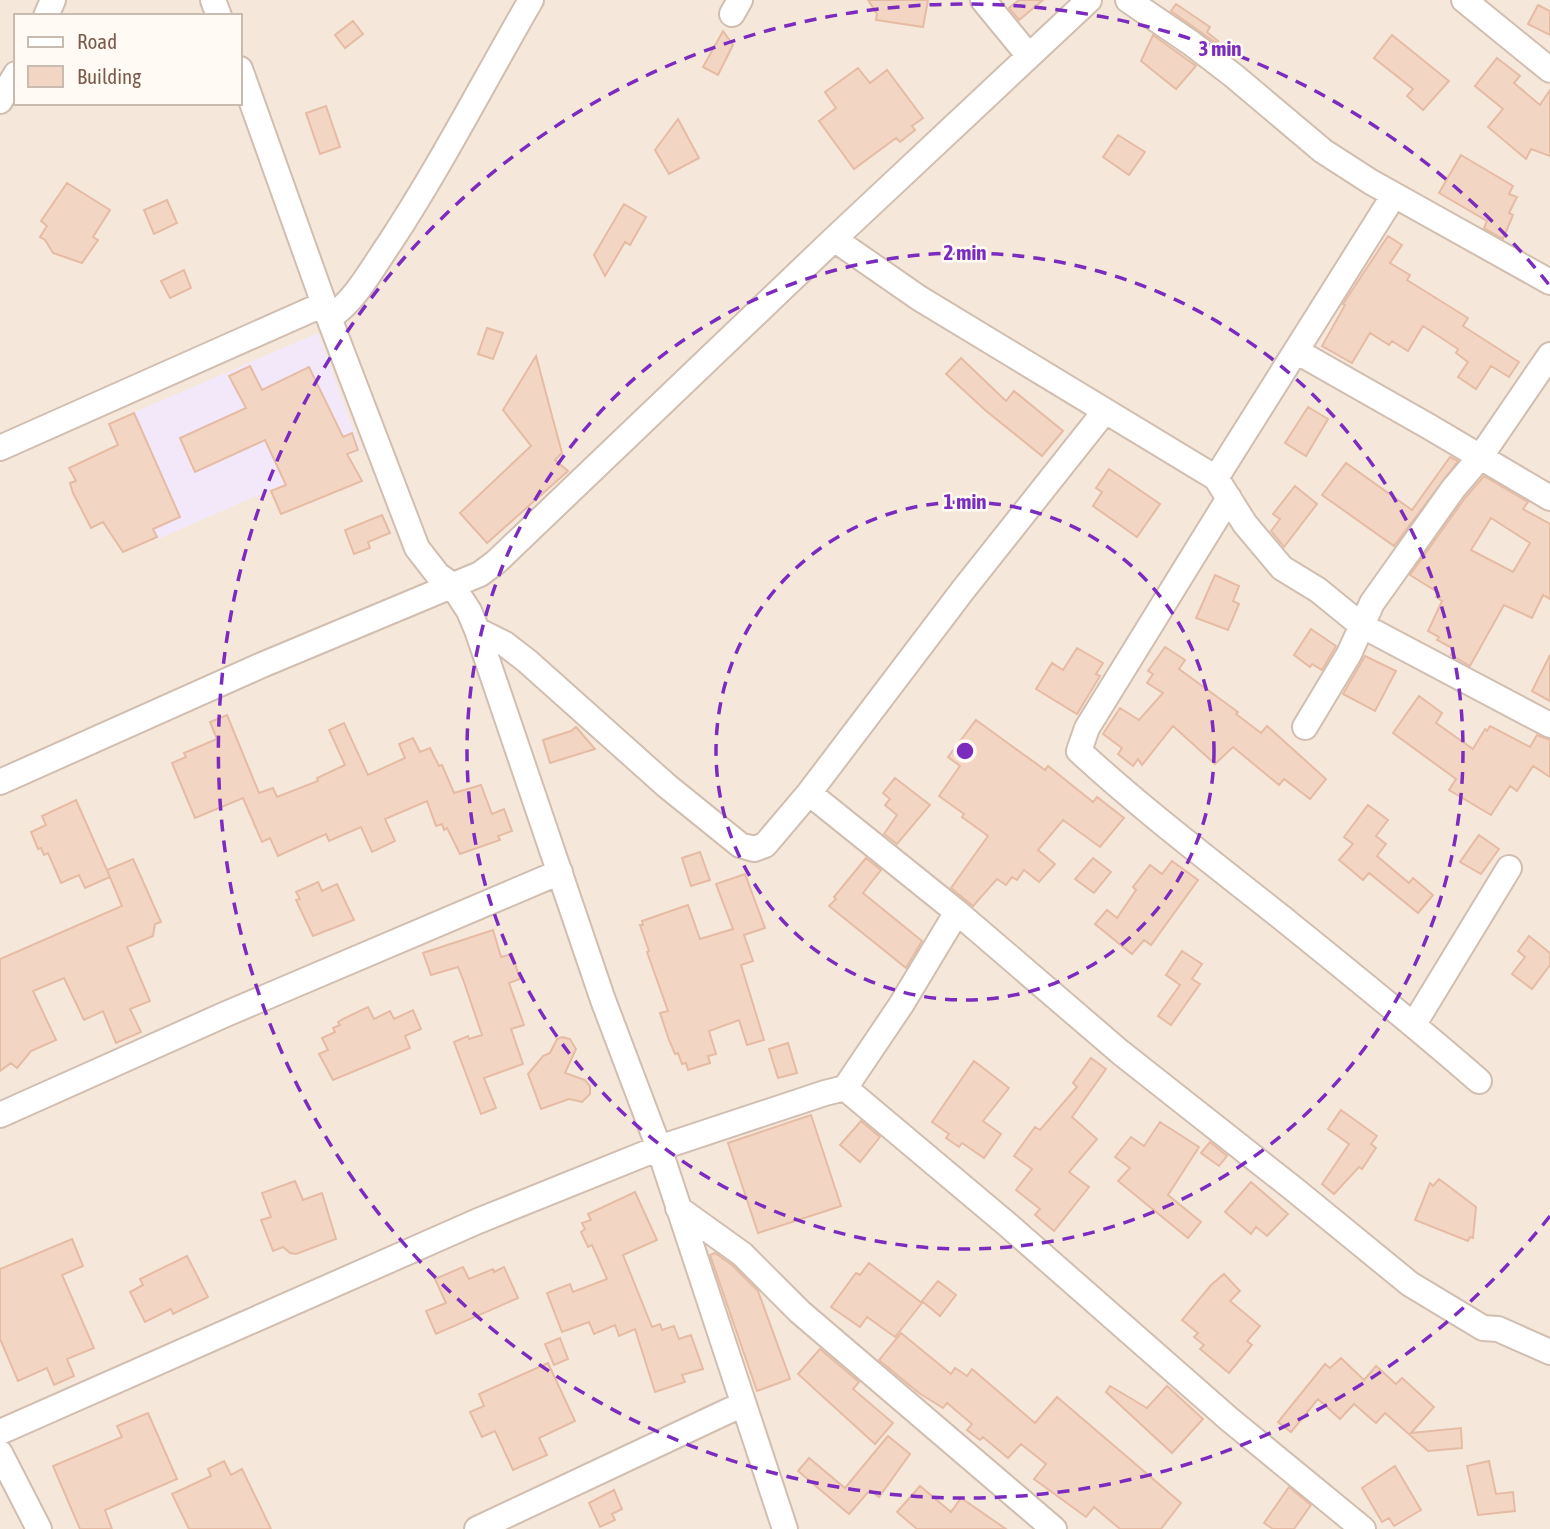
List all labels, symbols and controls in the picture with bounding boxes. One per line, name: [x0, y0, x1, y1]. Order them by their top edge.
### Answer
legend: [14, 14, 242, 105]
text: Road: [77, 29, 117, 53]
text: 3 min: [1199, 36, 1241, 60]
text: Building: [77, 64, 141, 88]
text: 2 min: [944, 240, 986, 264]
text: 1 min: [944, 489, 986, 513]
centre of rings: [953, 739, 977, 763]

